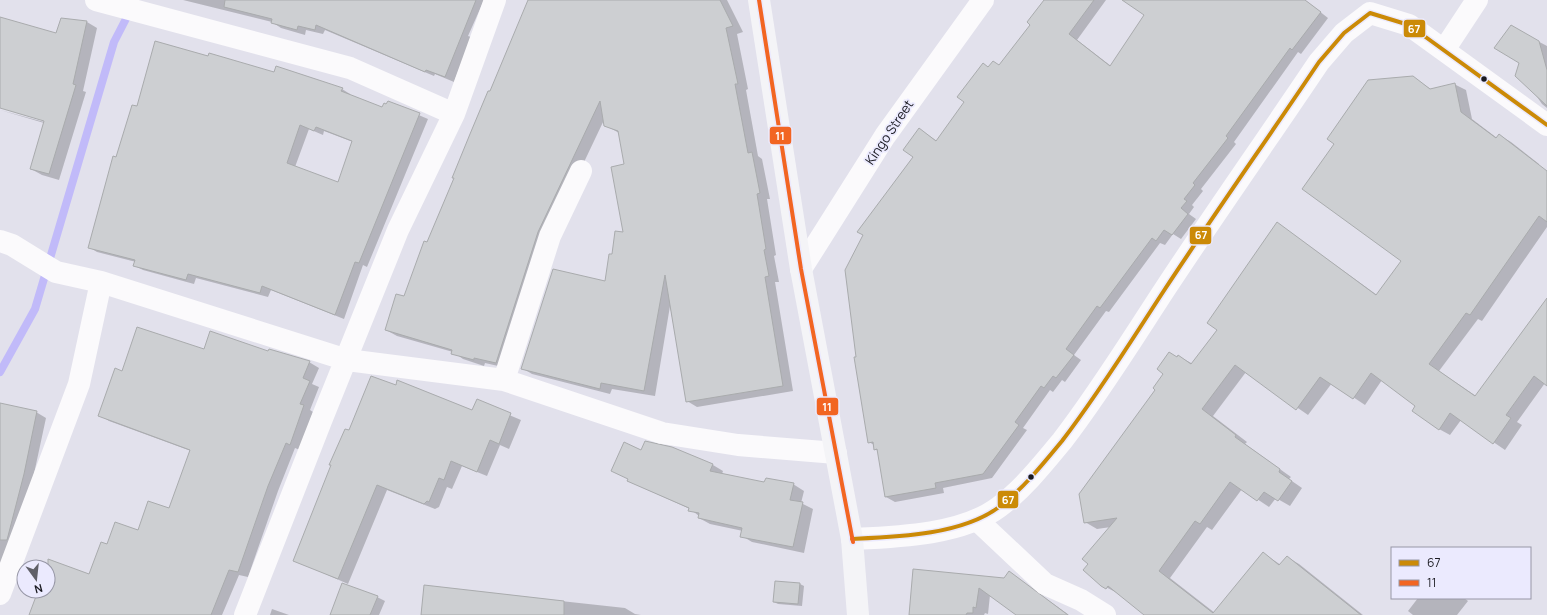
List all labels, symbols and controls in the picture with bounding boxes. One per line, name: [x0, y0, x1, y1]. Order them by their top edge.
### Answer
line badge: 67: [1403, 19, 1426, 38]
text: 67: [1408, 21, 1420, 36]
unlabelled marker: [1479, 74, 1489, 84]
street label: Kingo Street: [861, 96, 917, 168]
line badge: 11: [769, 126, 792, 145]
text: 11: [775, 128, 785, 143]
line badge: 67: [1189, 226, 1212, 245]
text: 67: [1195, 227, 1207, 242]
line badge: 11: [816, 397, 839, 416]
text: 11: [822, 399, 832, 414]
unlabelled marker: [1026, 472, 1036, 482]
line badge: 67: [997, 490, 1019, 509]
text: 67: [1002, 492, 1014, 507]
legend: [1391, 547, 1531, 599]
text: 67: [1427, 554, 1440, 571]
north arrow: [16, 559, 56, 599]
text: 11: [1427, 574, 1436, 591]
text: N: [33, 581, 44, 597]

